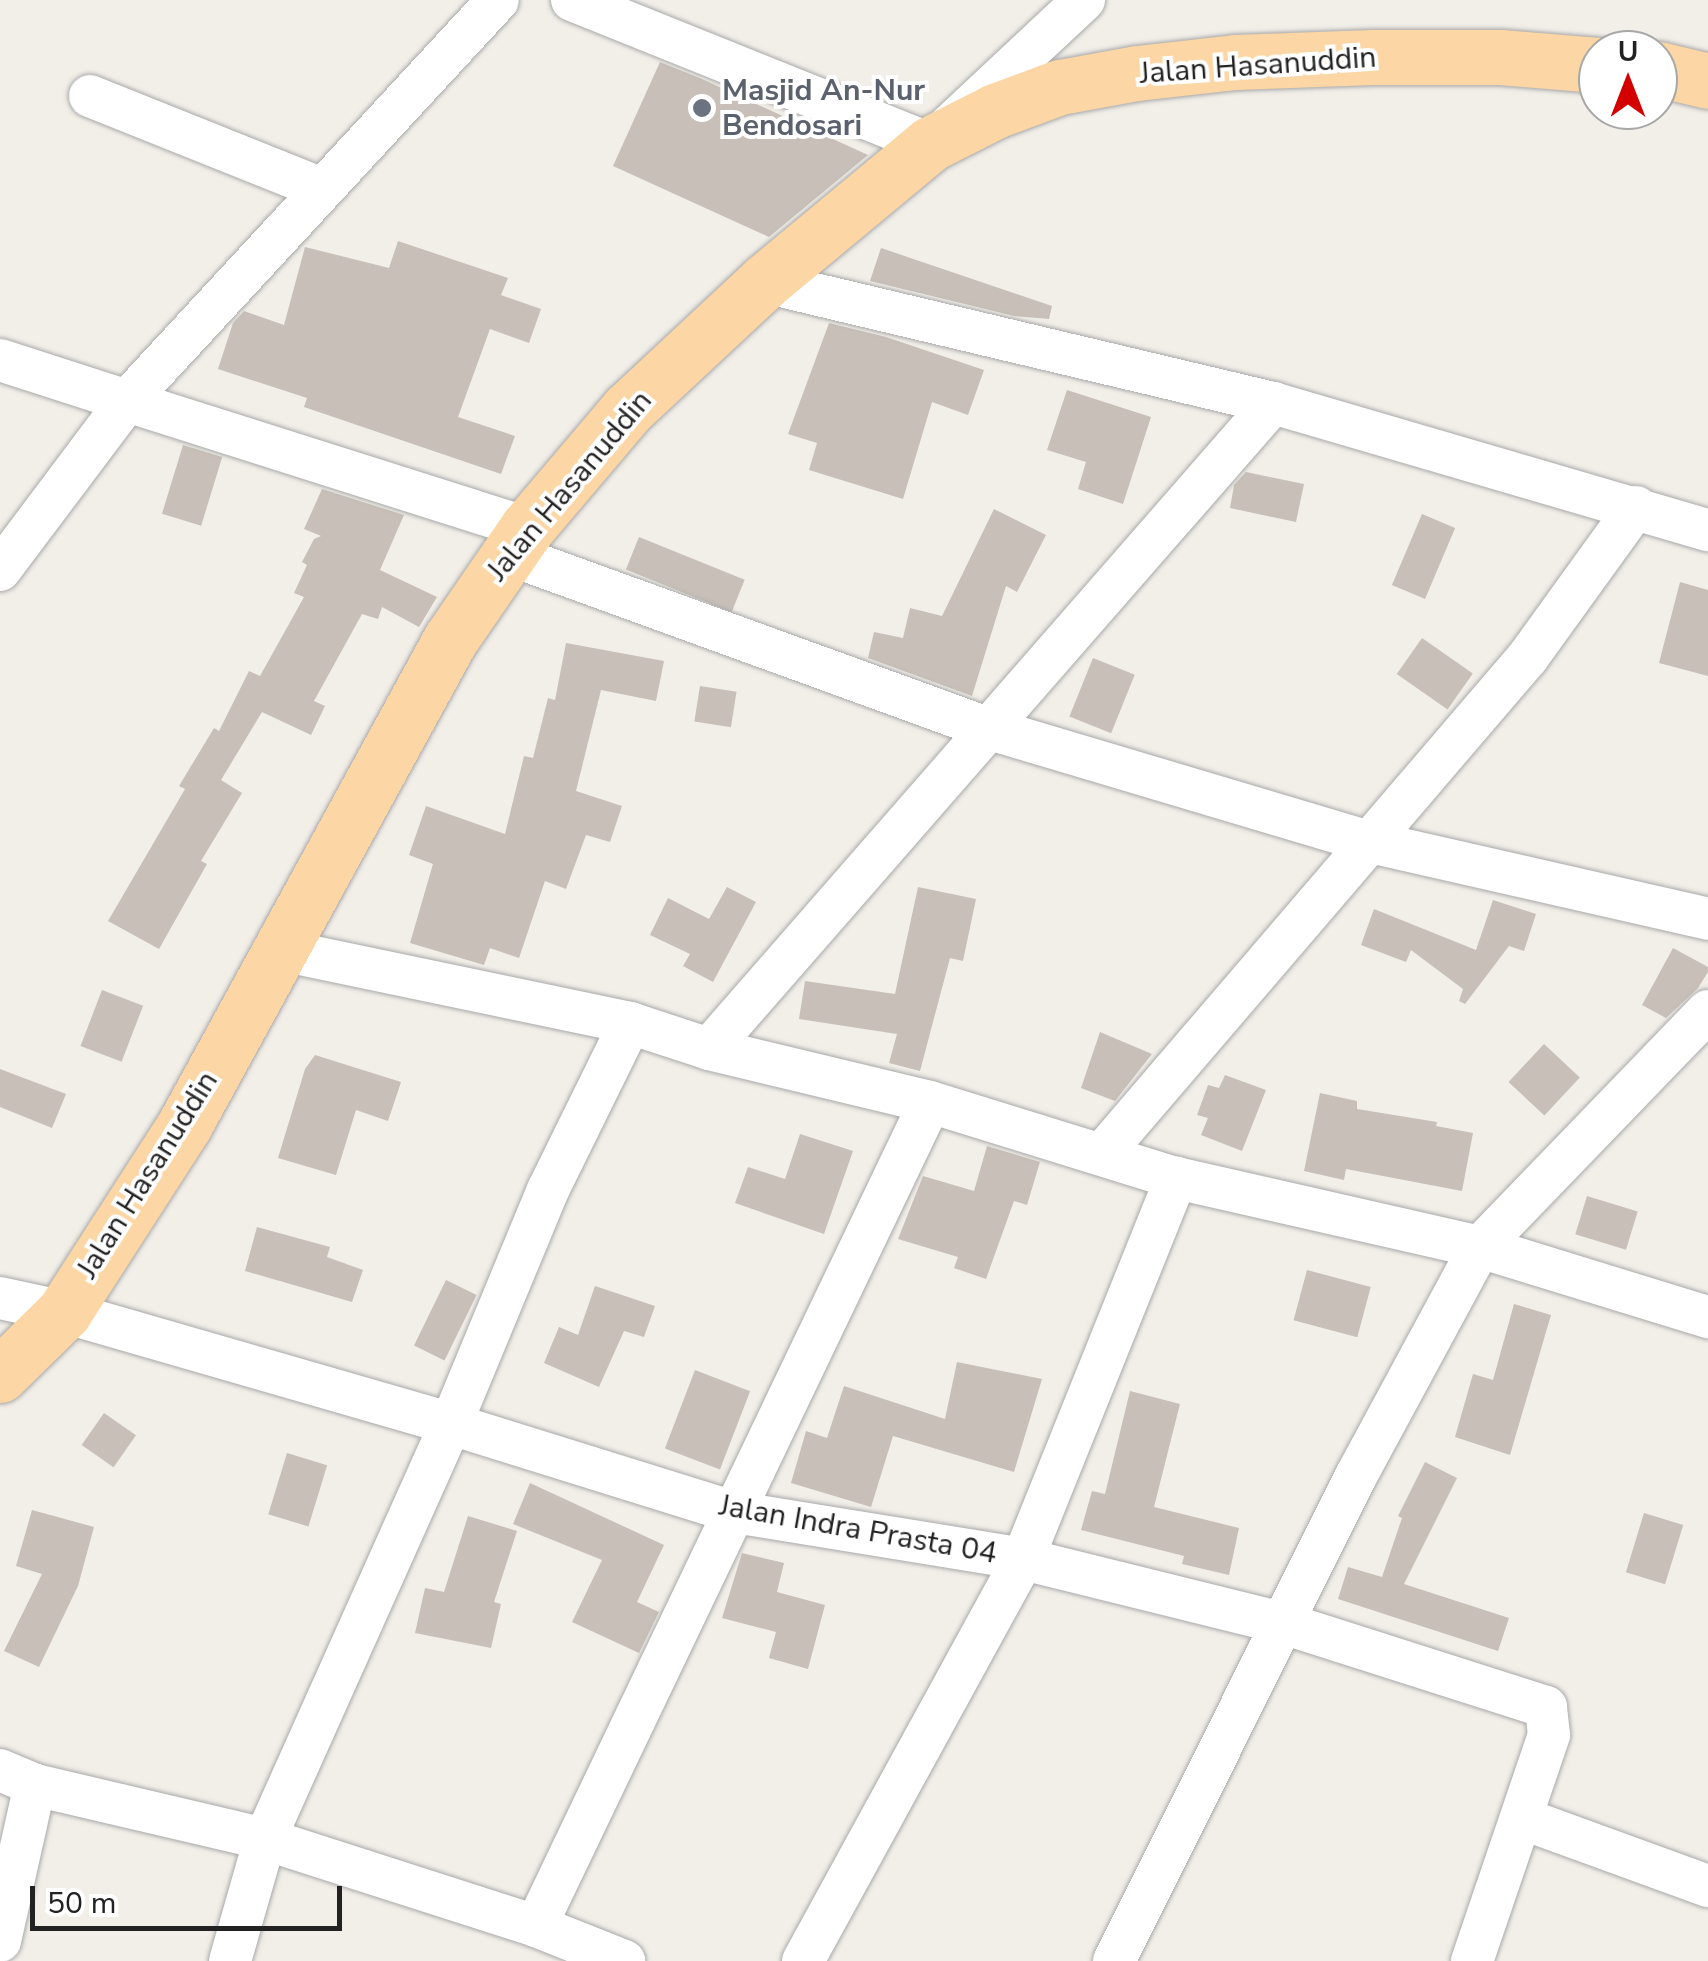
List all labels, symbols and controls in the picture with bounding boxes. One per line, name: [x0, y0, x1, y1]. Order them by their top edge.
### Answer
north arrow: [1578, 30, 1678, 130]
text: U: [1618, 33, 1638, 71]
street label: Jalan Hasanuddin: [1139, 40, 1377, 92]
place label: Masjid An-Nur Bendosari: [722, 73, 925, 144]
marker: Masjid An-Nur Bendosari: [691, 97, 713, 119]
street label: Jalan Hasanuddin: [480, 384, 660, 588]
street label: Jalan Hasanuddin: [70, 1065, 226, 1285]
street label: Jalan Indra Prasta 04: [716, 1488, 1000, 1572]
scale bar: [35, 1866, 348, 1928]
text: 50 m: [47, 1883, 116, 1924]

